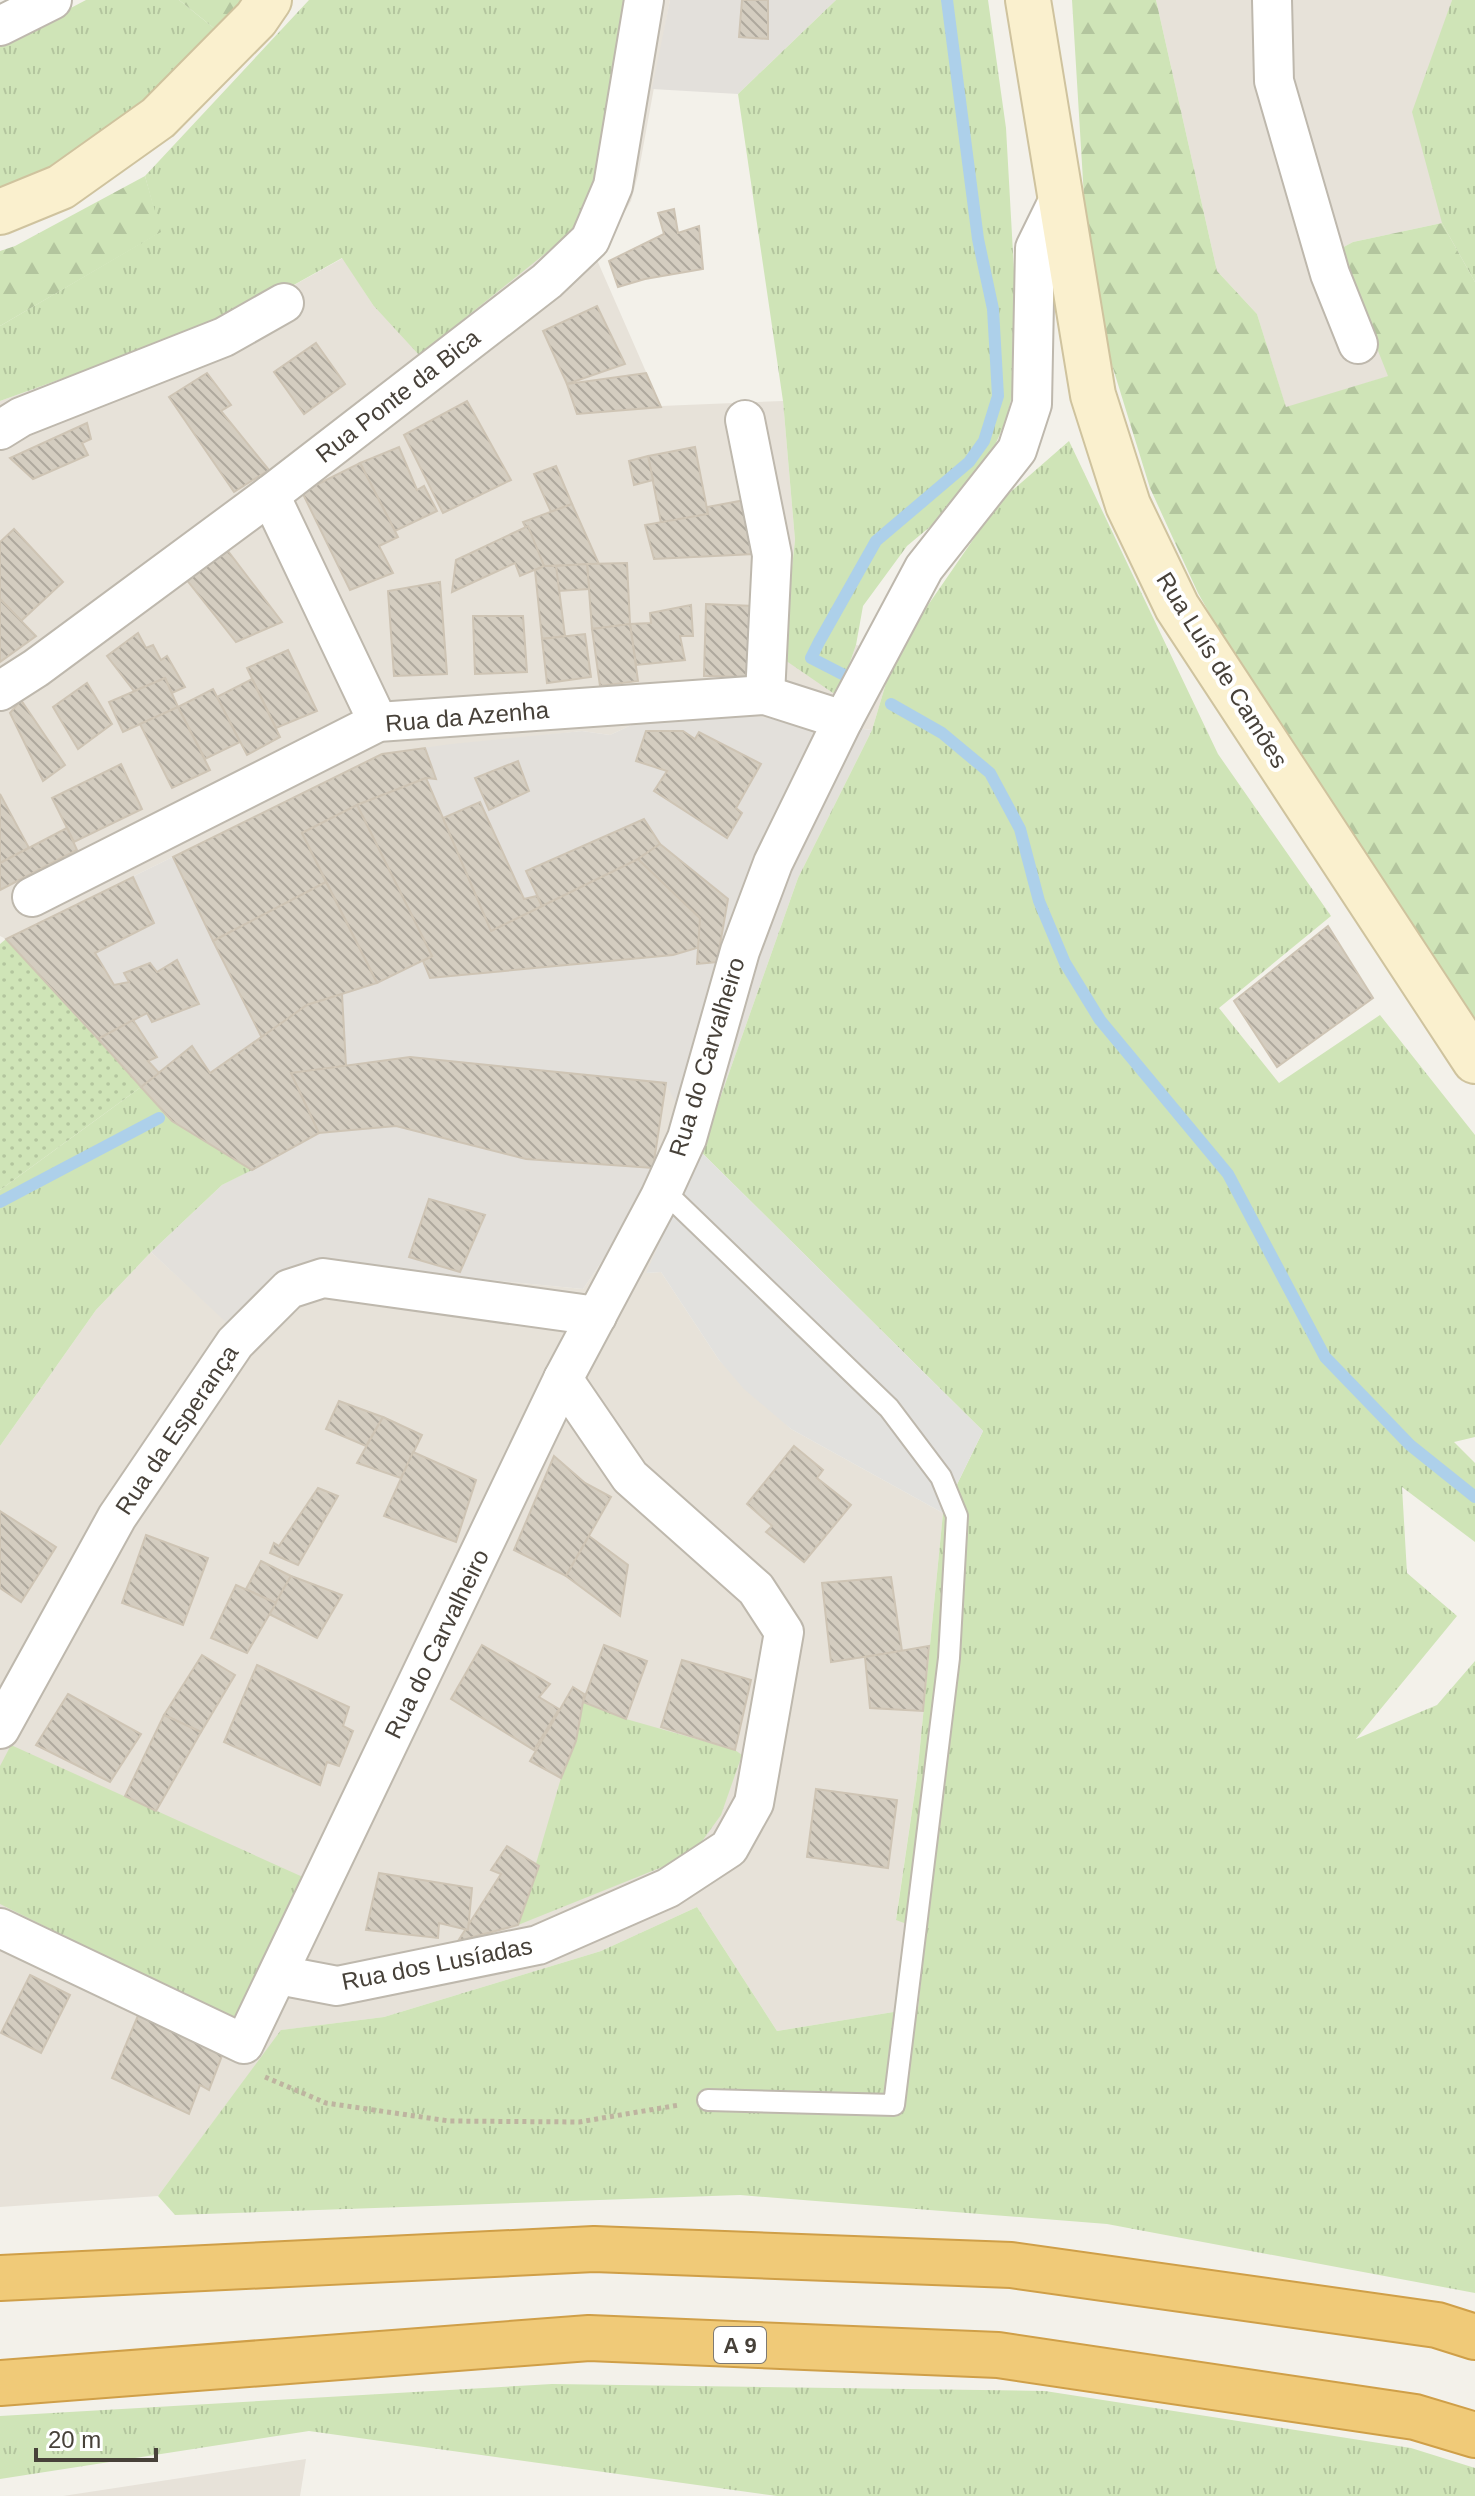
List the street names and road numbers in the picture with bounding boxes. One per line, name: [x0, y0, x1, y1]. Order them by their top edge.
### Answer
street label: Rua Ponte da Bica: [311, 323, 485, 468]
street label: Rua Luís de Camões: [1151, 567, 1294, 772]
street label: Rua da Azenha: [384, 696, 551, 737]
street label: Rua do Carvalheiro: [663, 954, 750, 1160]
street label: Rua da Esperança: [110, 1339, 244, 1520]
street label: Rua do Carvalheiro: [379, 1545, 494, 1743]
street label: Rua dos Lusíadas: [339, 1932, 534, 1995]
road number: A 9: [714, 2327, 766, 2363]

